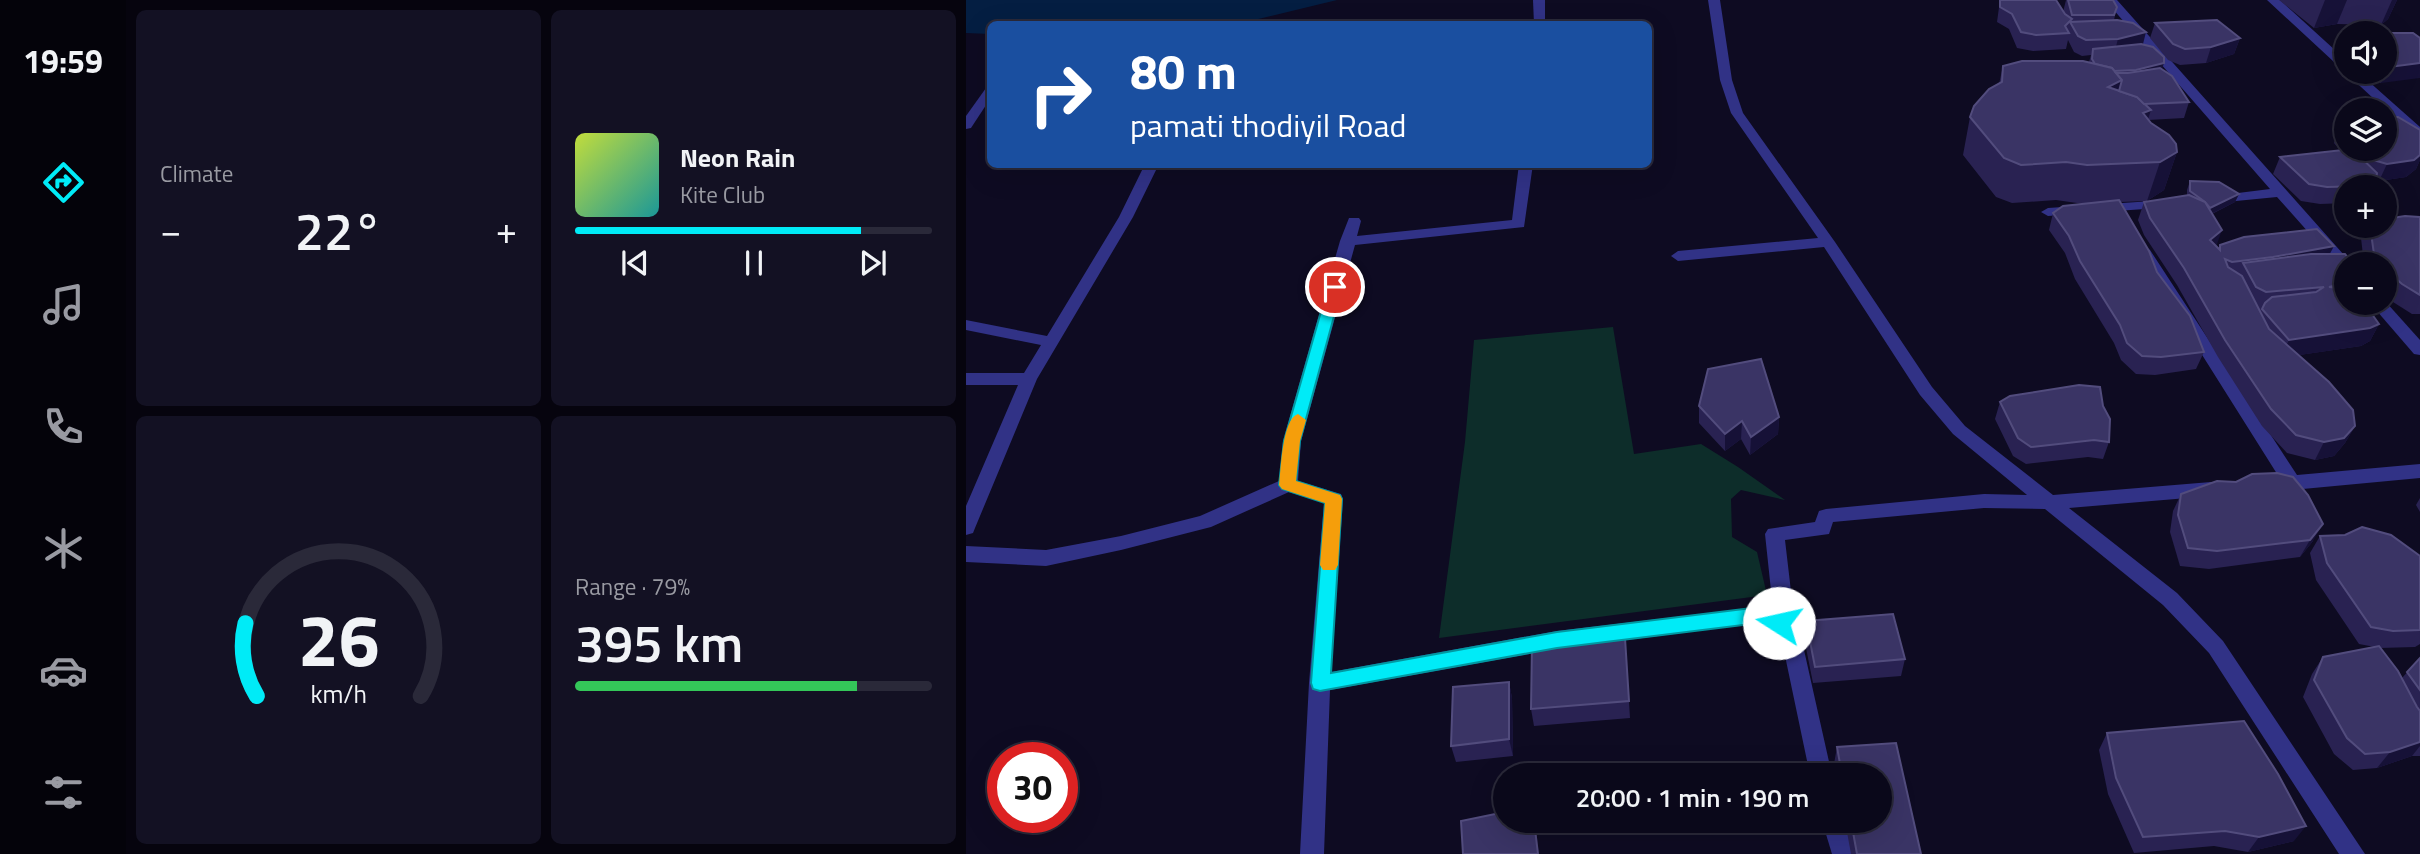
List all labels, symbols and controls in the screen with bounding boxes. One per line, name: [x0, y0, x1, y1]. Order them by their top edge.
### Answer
map controls: [2334, 21, 2397, 315]
button: sound: [2334, 21, 2397, 84]
text: 80 m: [1130, 33, 1237, 108]
text: 19:59: [23, 37, 103, 85]
icon: right: [1015, 49, 1106, 140]
button: layers: [2334, 98, 2397, 161]
text: pamati thodiyil Road: [1130, 101, 1406, 149]
text: Neon Rain: [680, 138, 795, 177]
text: Climate: [160, 156, 233, 191]
icon: directions: [39, 158, 88, 207]
button: +: [2334, 175, 2397, 238]
text: Kite Club: [680, 177, 765, 212]
text: 22°: [295, 191, 382, 270]
text: −: [160, 201, 181, 259]
text: +: [496, 201, 517, 259]
icon: previous: [616, 244, 654, 282]
icon: pause: [735, 244, 773, 282]
icon: next: [854, 244, 892, 282]
button: −: [2334, 252, 2397, 315]
pin: [1305, 257, 1365, 317]
icon: arrive: [1316, 268, 1354, 306]
icon: music: [39, 280, 88, 329]
icon: phone: [39, 402, 88, 451]
icon: climate: [39, 524, 88, 573]
text: Range · 79%: [575, 569, 690, 604]
text: 26: [298, 584, 379, 694]
position arrow: [1742, 586, 1816, 660]
text: 395 km: [575, 603, 743, 682]
icon: car: [39, 646, 88, 695]
text: km/h: [310, 675, 367, 713]
speed limit sign: 30: [987, 742, 1078, 833]
icon: filters: [39, 768, 88, 817]
text: 20:00 · 1 min · 190 m: [1576, 778, 1809, 817]

